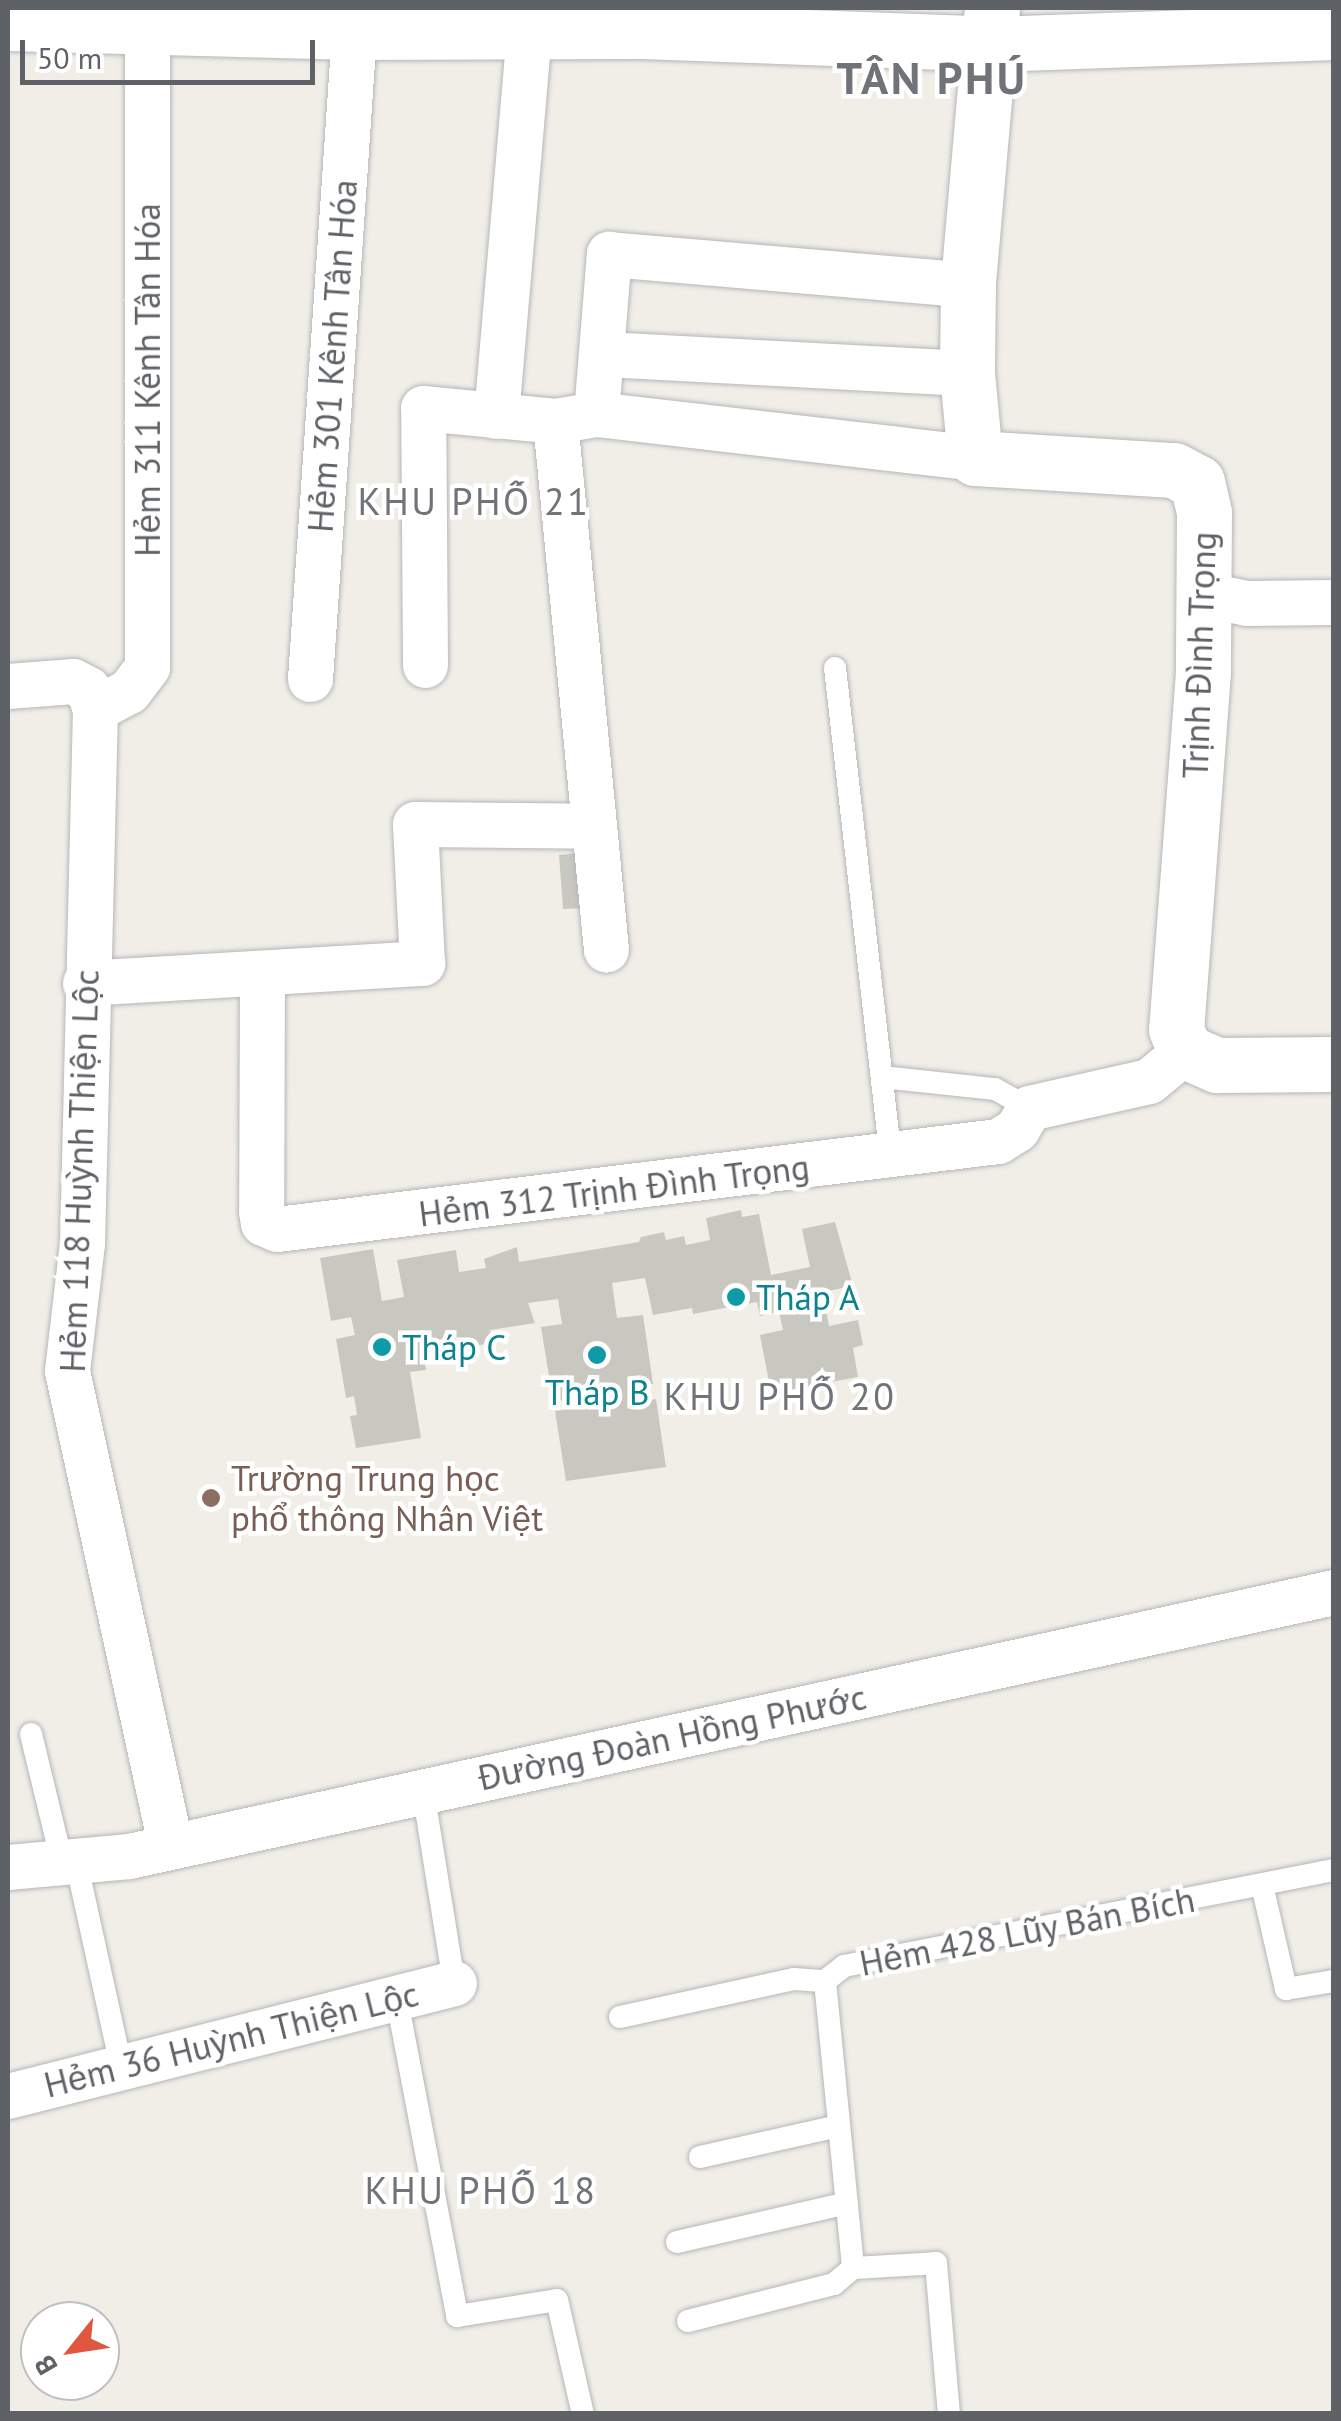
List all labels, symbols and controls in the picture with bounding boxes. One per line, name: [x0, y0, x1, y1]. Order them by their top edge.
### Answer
scale bar: [25, 20, 320, 82]
text: 50 m: [37, 38, 102, 77]
district label: TÂN PHÚ: [837, 51, 1027, 105]
street label: Hẻm 301 Kênh Tân Hóa: [299, 178, 365, 534]
street label: Hẻm 311 Kênh Tân Hóa: [126, 203, 168, 557]
district label: KHU PHỐ 21: [358, 478, 590, 524]
street label: Trịnh Đình Trọng: [1174, 530, 1224, 780]
street label: Hẻm 118 Huỳnh Thiện Lộc: [51, 968, 107, 1374]
street label: Hẻm 312 Trịnh Đình Trọng: [415, 1145, 813, 1235]
place label: Tháp A: [756, 1276, 861, 1318]
marker: Tháp A: [725, 1286, 747, 1308]
place label: Tháp C: [402, 1326, 506, 1368]
marker: Tháp C: [371, 1336, 393, 1358]
marker: Tháp B: [586, 1344, 608, 1366]
place label: Tháp B: [545, 1371, 649, 1413]
district label: KHU PHỐ 20: [664, 1373, 896, 1419]
place label: Trường Trung học phổ thông Nhân Việt: [231, 1457, 544, 1539]
marker: Trường Trung học phổ thông Nhân Việt: [200, 1487, 222, 1509]
street label: Đường Đoàn Hồng Phước: [474, 1675, 870, 1799]
street label: Hẻm 428 Lũy Bán Bích: [855, 1878, 1199, 1984]
street label: Hẻm 36 Huỳnh Thiện Lộc: [39, 1972, 423, 2106]
district label: KHU PHỐ 18: [365, 2167, 597, 2213]
north arrow: [20, 2301, 120, 2401]
text: B: [25, 2349, 65, 2382]

